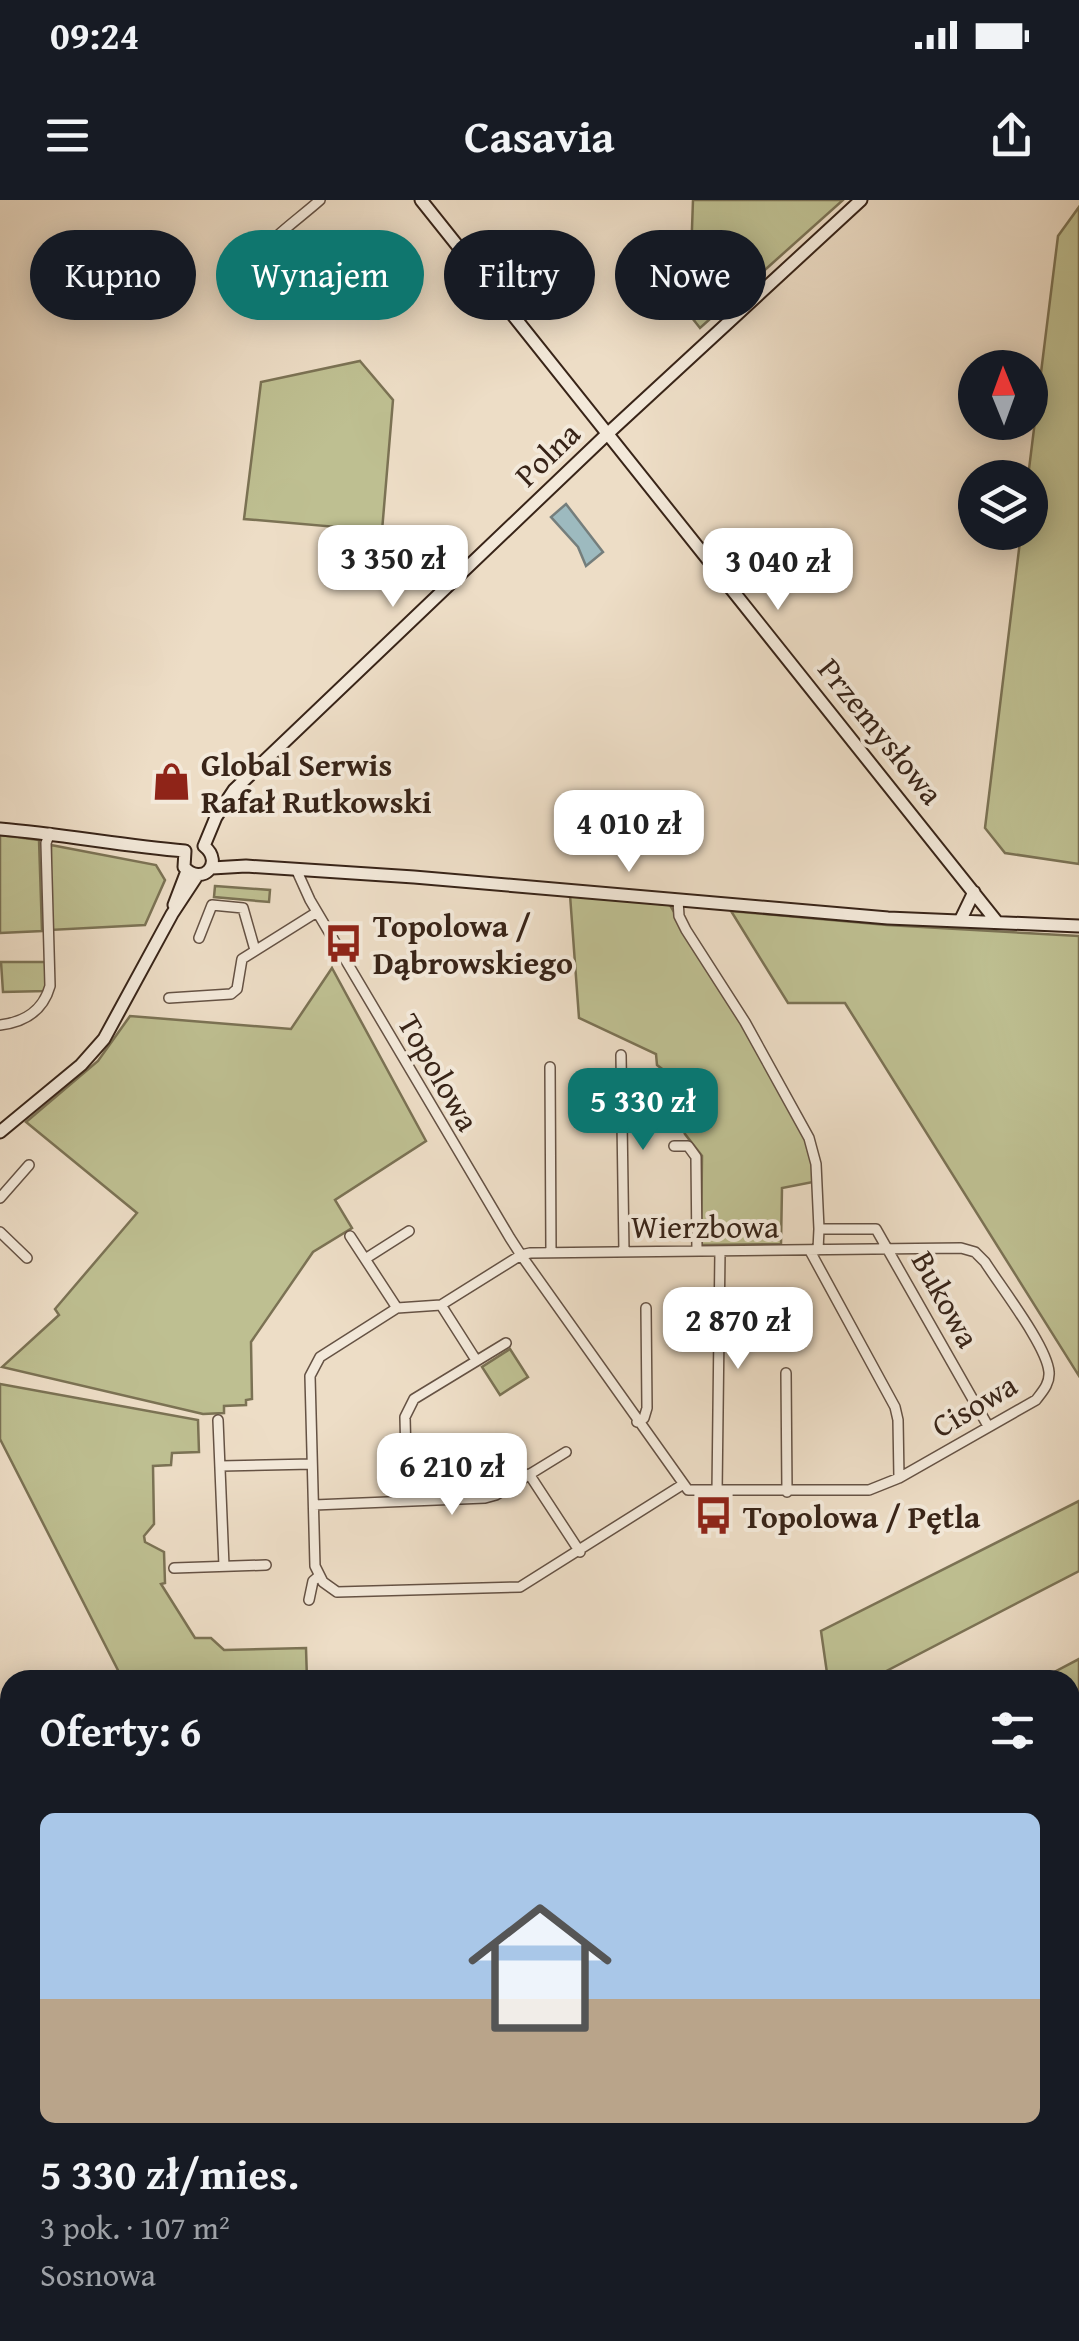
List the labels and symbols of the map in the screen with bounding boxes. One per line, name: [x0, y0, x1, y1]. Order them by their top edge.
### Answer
north arrow: [958, 350, 1048, 440]
street label: Polna: [503, 411, 591, 497]
pin: 3 350 zł: [290, 525, 496, 610]
pin: 3 040 zł: [675, 528, 881, 613]
street label: Przemysłowa: [807, 648, 955, 814]
place label: Global Serwis Rafał Rutkowski: [201, 741, 432, 825]
shop icon: Global Serwis Rafał Rutkowski: [150, 761, 192, 803]
pin: 4 010 zł: [526, 790, 732, 875]
place label: Topolowa / Dąbrowskiego: [373, 902, 573, 986]
bus stop icon: Topolowa / Dąbrowskiego: [322, 922, 364, 964]
street label: Topolowa: [386, 1004, 492, 1140]
pin: 5 330 zł: [540, 1068, 746, 1153]
street label: Wierzbowa: [631, 1203, 779, 1250]
street label: Bukowa: [900, 1242, 992, 1356]
pin: 2 870 zł: [635, 1287, 841, 1372]
street label: Cisowa: [922, 1361, 1026, 1449]
pin: 6 210 zł: [349, 1433, 555, 1518]
place label: Topolowa / Pętla: [743, 1493, 981, 1540]
bus stop icon: Topolowa / Pętla: [692, 1495, 734, 1537]

